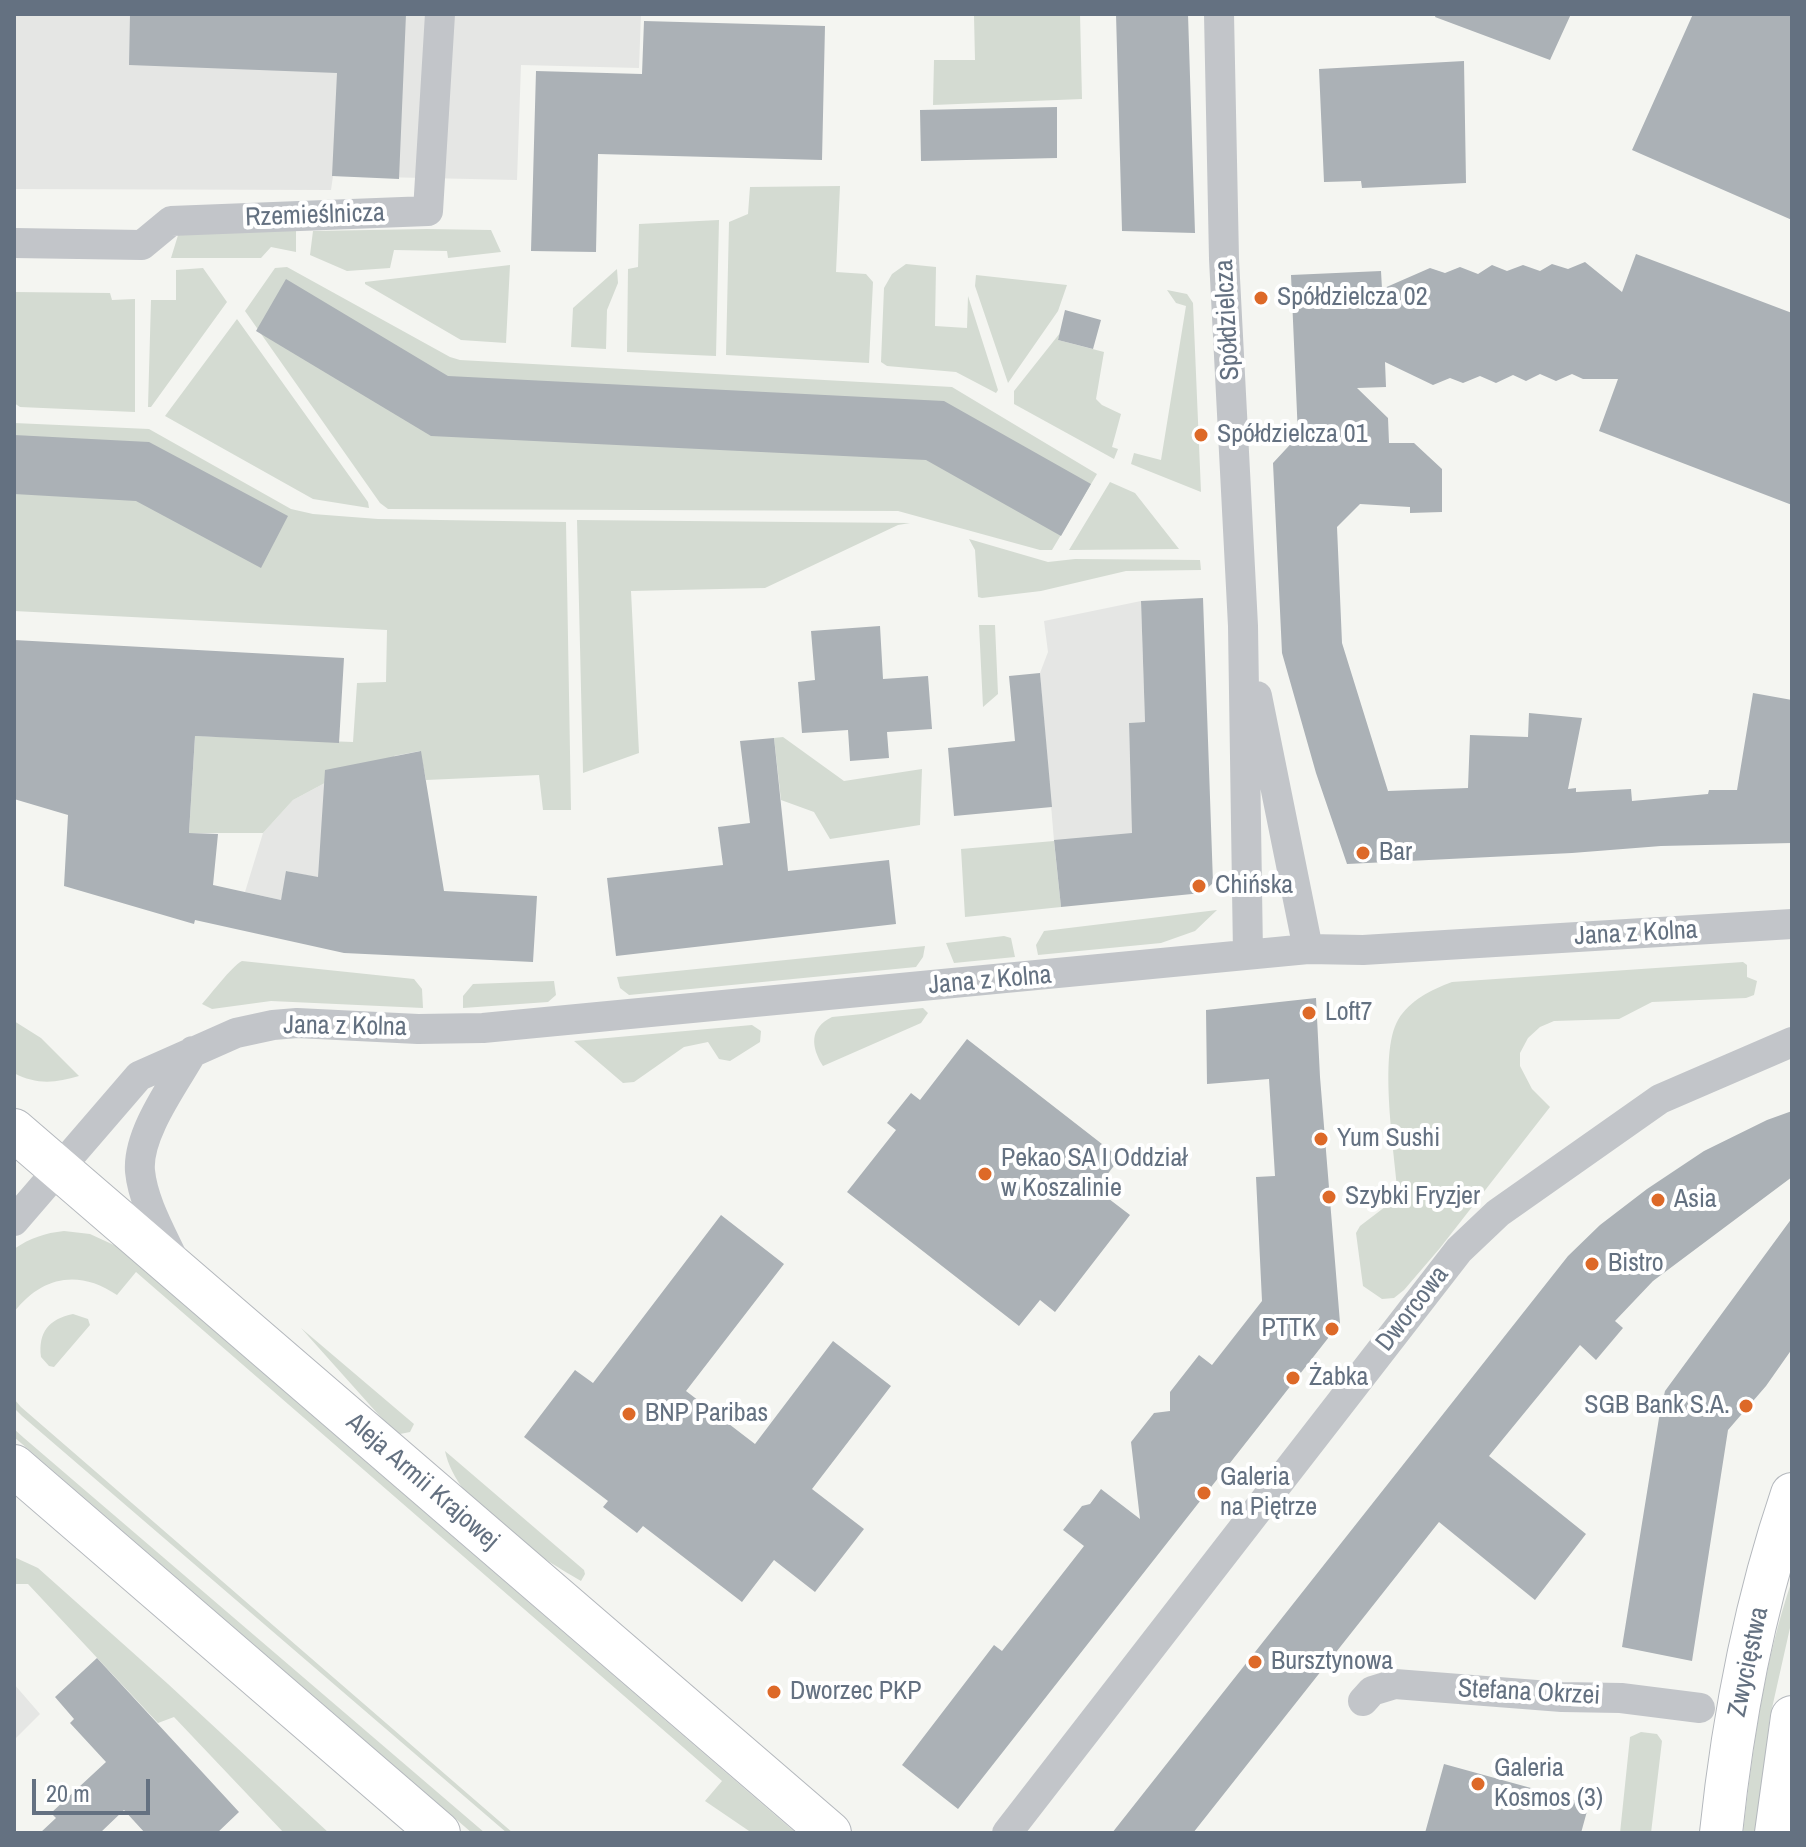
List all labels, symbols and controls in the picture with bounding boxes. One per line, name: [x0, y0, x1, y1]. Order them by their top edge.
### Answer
street label: Rzemieślnicza: [245, 198, 385, 234]
street label: Spółdzielcza: [1209, 259, 1247, 381]
place label: Spółdzielcza 02: [1277, 282, 1428, 314]
marker: Spółdzielcza 02: [1252, 289, 1270, 307]
place label: Spółdzielcza 01: [1217, 419, 1368, 451]
marker: Spółdzielcza 01: [1192, 426, 1210, 444]
place label: Bar: [1379, 837, 1412, 869]
marker: Bar: [1354, 844, 1372, 862]
place label: Chińska: [1215, 870, 1293, 902]
marker: Chińska: [1190, 877, 1208, 895]
street label: Jana z Kolna: [1574, 915, 1698, 953]
street label: Jana z Kolna: [927, 960, 1053, 1002]
place label: Loft7: [1325, 997, 1372, 1029]
marker: Loft7: [1300, 1004, 1318, 1022]
street label: Jana z Kolna: [283, 1010, 407, 1044]
place label: Yum Sushi: [1337, 1123, 1440, 1155]
marker: Yum Sushi: [1312, 1130, 1330, 1148]
place label: Pekao SA I Oddział w Koszalinie: [1001, 1143, 1187, 1204]
marker: Pekao SA I Oddział w Koszalinie: [976, 1165, 994, 1183]
place label: Szybki Fryzjer: [1345, 1181, 1480, 1213]
place label: Asia: [1674, 1184, 1717, 1216]
marker: Szybki Fryzjer: [1320, 1188, 1338, 1206]
marker: Asia: [1649, 1191, 1667, 1209]
place label: Bistro: [1608, 1248, 1664, 1280]
marker: Bistro: [1583, 1255, 1601, 1273]
street label: Dworcowa: [1370, 1260, 1456, 1358]
place label: PTTK: [1262, 1313, 1316, 1345]
marker: PTTK: [1323, 1320, 1341, 1338]
place label: Żabka: [1309, 1362, 1368, 1394]
marker: Żabka: [1284, 1369, 1302, 1387]
place label: SGB Bank S.A.: [1584, 1390, 1730, 1422]
marker: SGB Bank S.A.: [1737, 1397, 1755, 1415]
place label: BNP Paribas: [645, 1398, 768, 1430]
marker: BNP Paribas: [620, 1405, 638, 1423]
street label: Aleja Armii Krajowej: [339, 1407, 505, 1557]
place label: Galeria na Piętrze: [1220, 1462, 1317, 1524]
marker: Galeria na Piętrze: [1195, 1484, 1213, 1502]
street label: Zwycięstwa: [1722, 1604, 1776, 1720]
place label: Bursztynowa: [1271, 1646, 1393, 1678]
marker: Bursztynowa: [1246, 1653, 1264, 1671]
street label: Stefana Okrzei: [1457, 1674, 1601, 1712]
place label: Dworzec PKP: [790, 1676, 922, 1708]
marker: Dworzec PKP: [765, 1683, 783, 1701]
place label: Galeria Kosmos (3): [1494, 1753, 1603, 1814]
scale bar: [36, 1763, 154, 1813]
marker: Galeria Kosmos (3): [1469, 1775, 1487, 1793]
text: 20 m: [46, 1777, 90, 1809]

